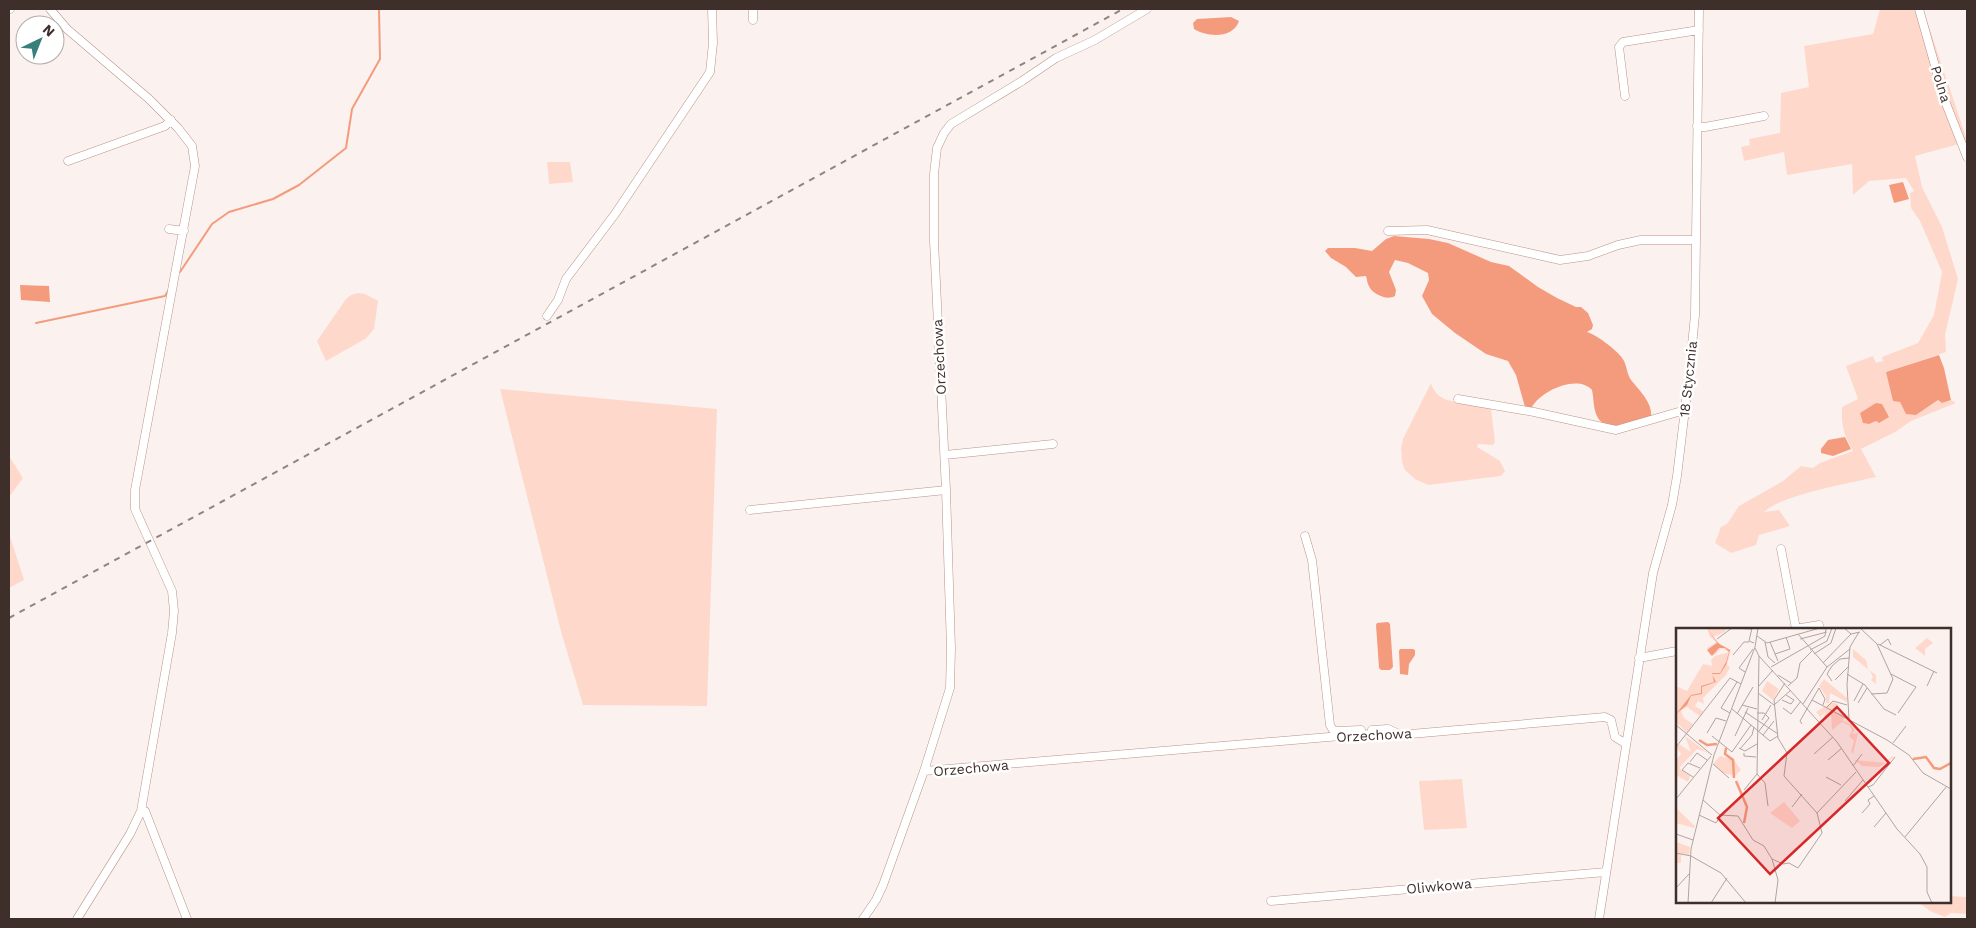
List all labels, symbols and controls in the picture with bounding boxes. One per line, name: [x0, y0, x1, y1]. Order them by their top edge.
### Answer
north arrow: [15, 15, 65, 65]
text: N: [40, 21, 58, 40]
street label: Polna: [1928, 64, 1954, 104]
street label: Orzechowa: [929, 319, 949, 395]
street label: 18 Stycznia: [1676, 340, 1700, 418]
inset map: [1676, 628, 1951, 903]
street label: Orzechowa: [1336, 725, 1412, 745]
street label: Orzechowa: [933, 757, 1009, 779]
street label: Oliwkowa: [1406, 875, 1472, 897]

